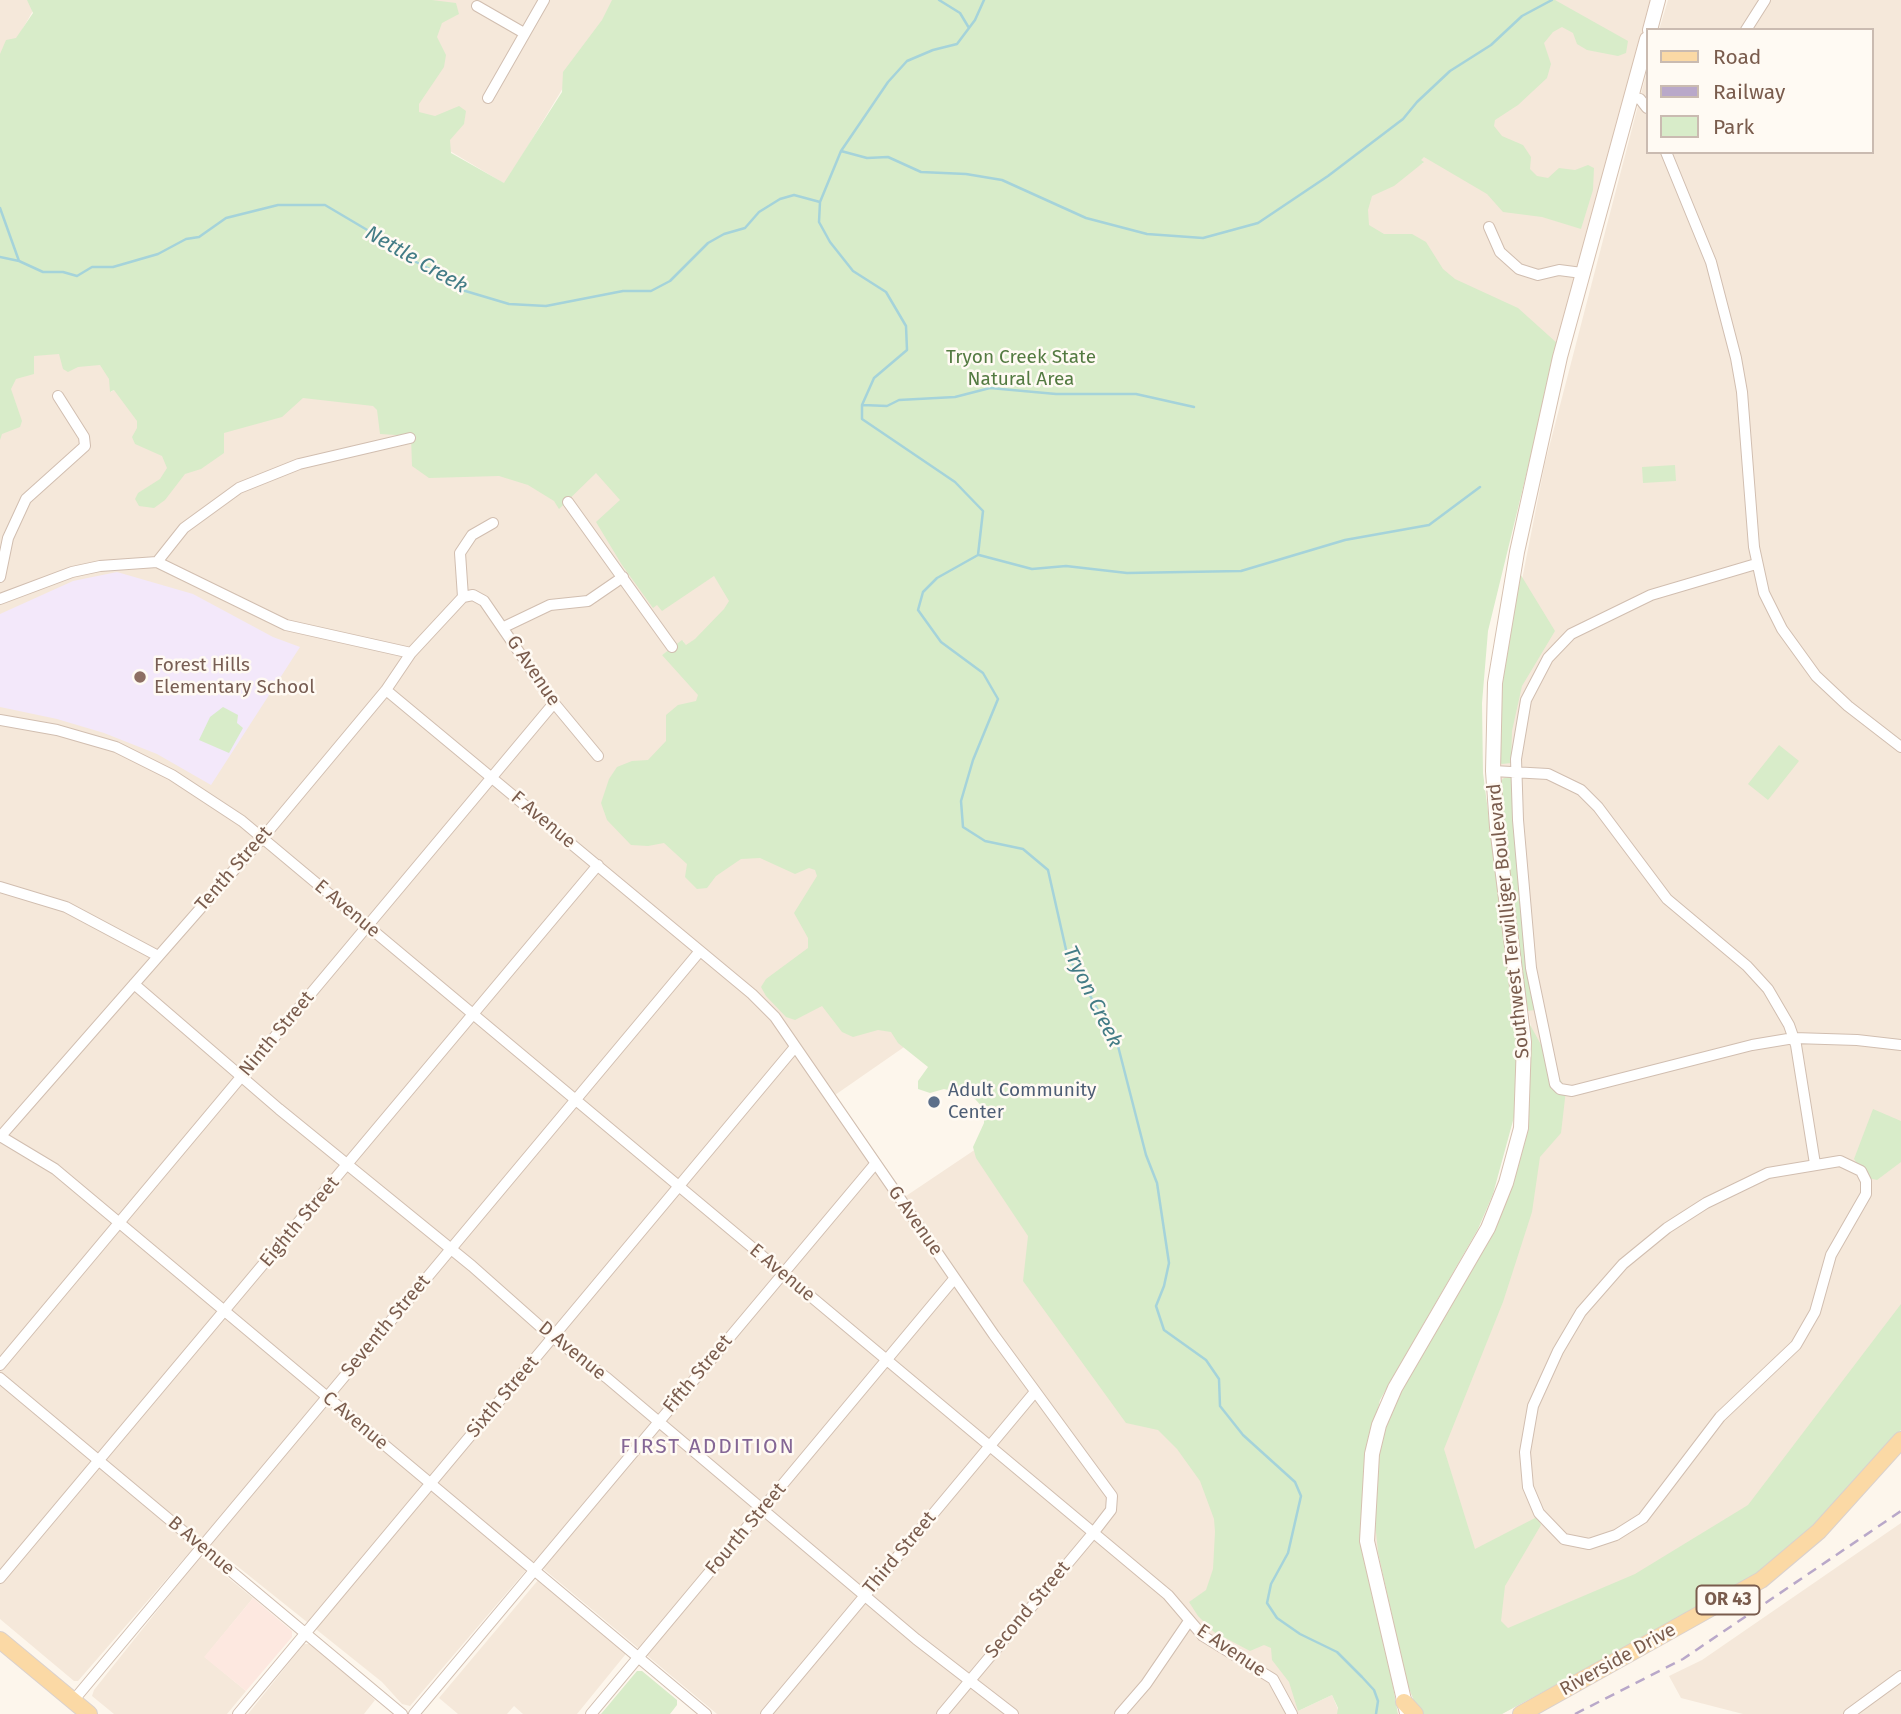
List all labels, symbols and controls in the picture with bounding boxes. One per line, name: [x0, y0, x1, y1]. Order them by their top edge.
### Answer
legend: [1646, 28, 1873, 154]
text: Road: [1713, 44, 1761, 70]
text: Railway: [1713, 79, 1785, 105]
text: Park: [1713, 114, 1754, 140]
water label: Nettle Creek: [360, 221, 472, 299]
park label: Tryon Creek State Natural Area: [946, 347, 1096, 391]
street label: G Avenue: [501, 631, 565, 711]
place label: Forest Hills Elementary School: [154, 655, 315, 699]
marker: Forest Hills Elementary School: [132, 669, 148, 685]
street label: Southwest Terwilliger Boulevard: [1483, 782, 1535, 1060]
street label: F Avenue: [506, 786, 580, 854]
street label: Tenth Street: [191, 822, 277, 916]
street label: E Avenue: [310, 875, 384, 943]
water label: Tryon Creek: [1057, 942, 1127, 1052]
street label: Ninth Street: [235, 987, 319, 1081]
place label: Adult Community Center: [948, 1080, 1096, 1124]
marker: Adult Community Center: [926, 1094, 942, 1110]
street label: Eighth Street: [256, 1172, 344, 1272]
street label: G Avenue: [883, 1182, 947, 1260]
street label: E Avenue: [745, 1239, 819, 1307]
street label: Seventh Street: [337, 1270, 435, 1382]
street label: D Avenue: [534, 1317, 610, 1385]
street label: Fifth Street: [659, 1330, 737, 1418]
street label: Sixth Street: [462, 1352, 544, 1442]
street label: C Avenue: [318, 1387, 392, 1455]
district label: FIRST ADDITION: [622, 1434, 794, 1460]
street label: Fourth Street: [701, 1478, 791, 1580]
street label: Third Street: [859, 1507, 941, 1599]
street label: B Avenue: [163, 1512, 239, 1580]
street label: Second Street: [981, 1557, 1075, 1663]
road number: OR 43: [1696, 1586, 1760, 1615]
street label: Riverside Drive: [1556, 1619, 1680, 1701]
street label: E Avenue: [1192, 1620, 1270, 1682]

